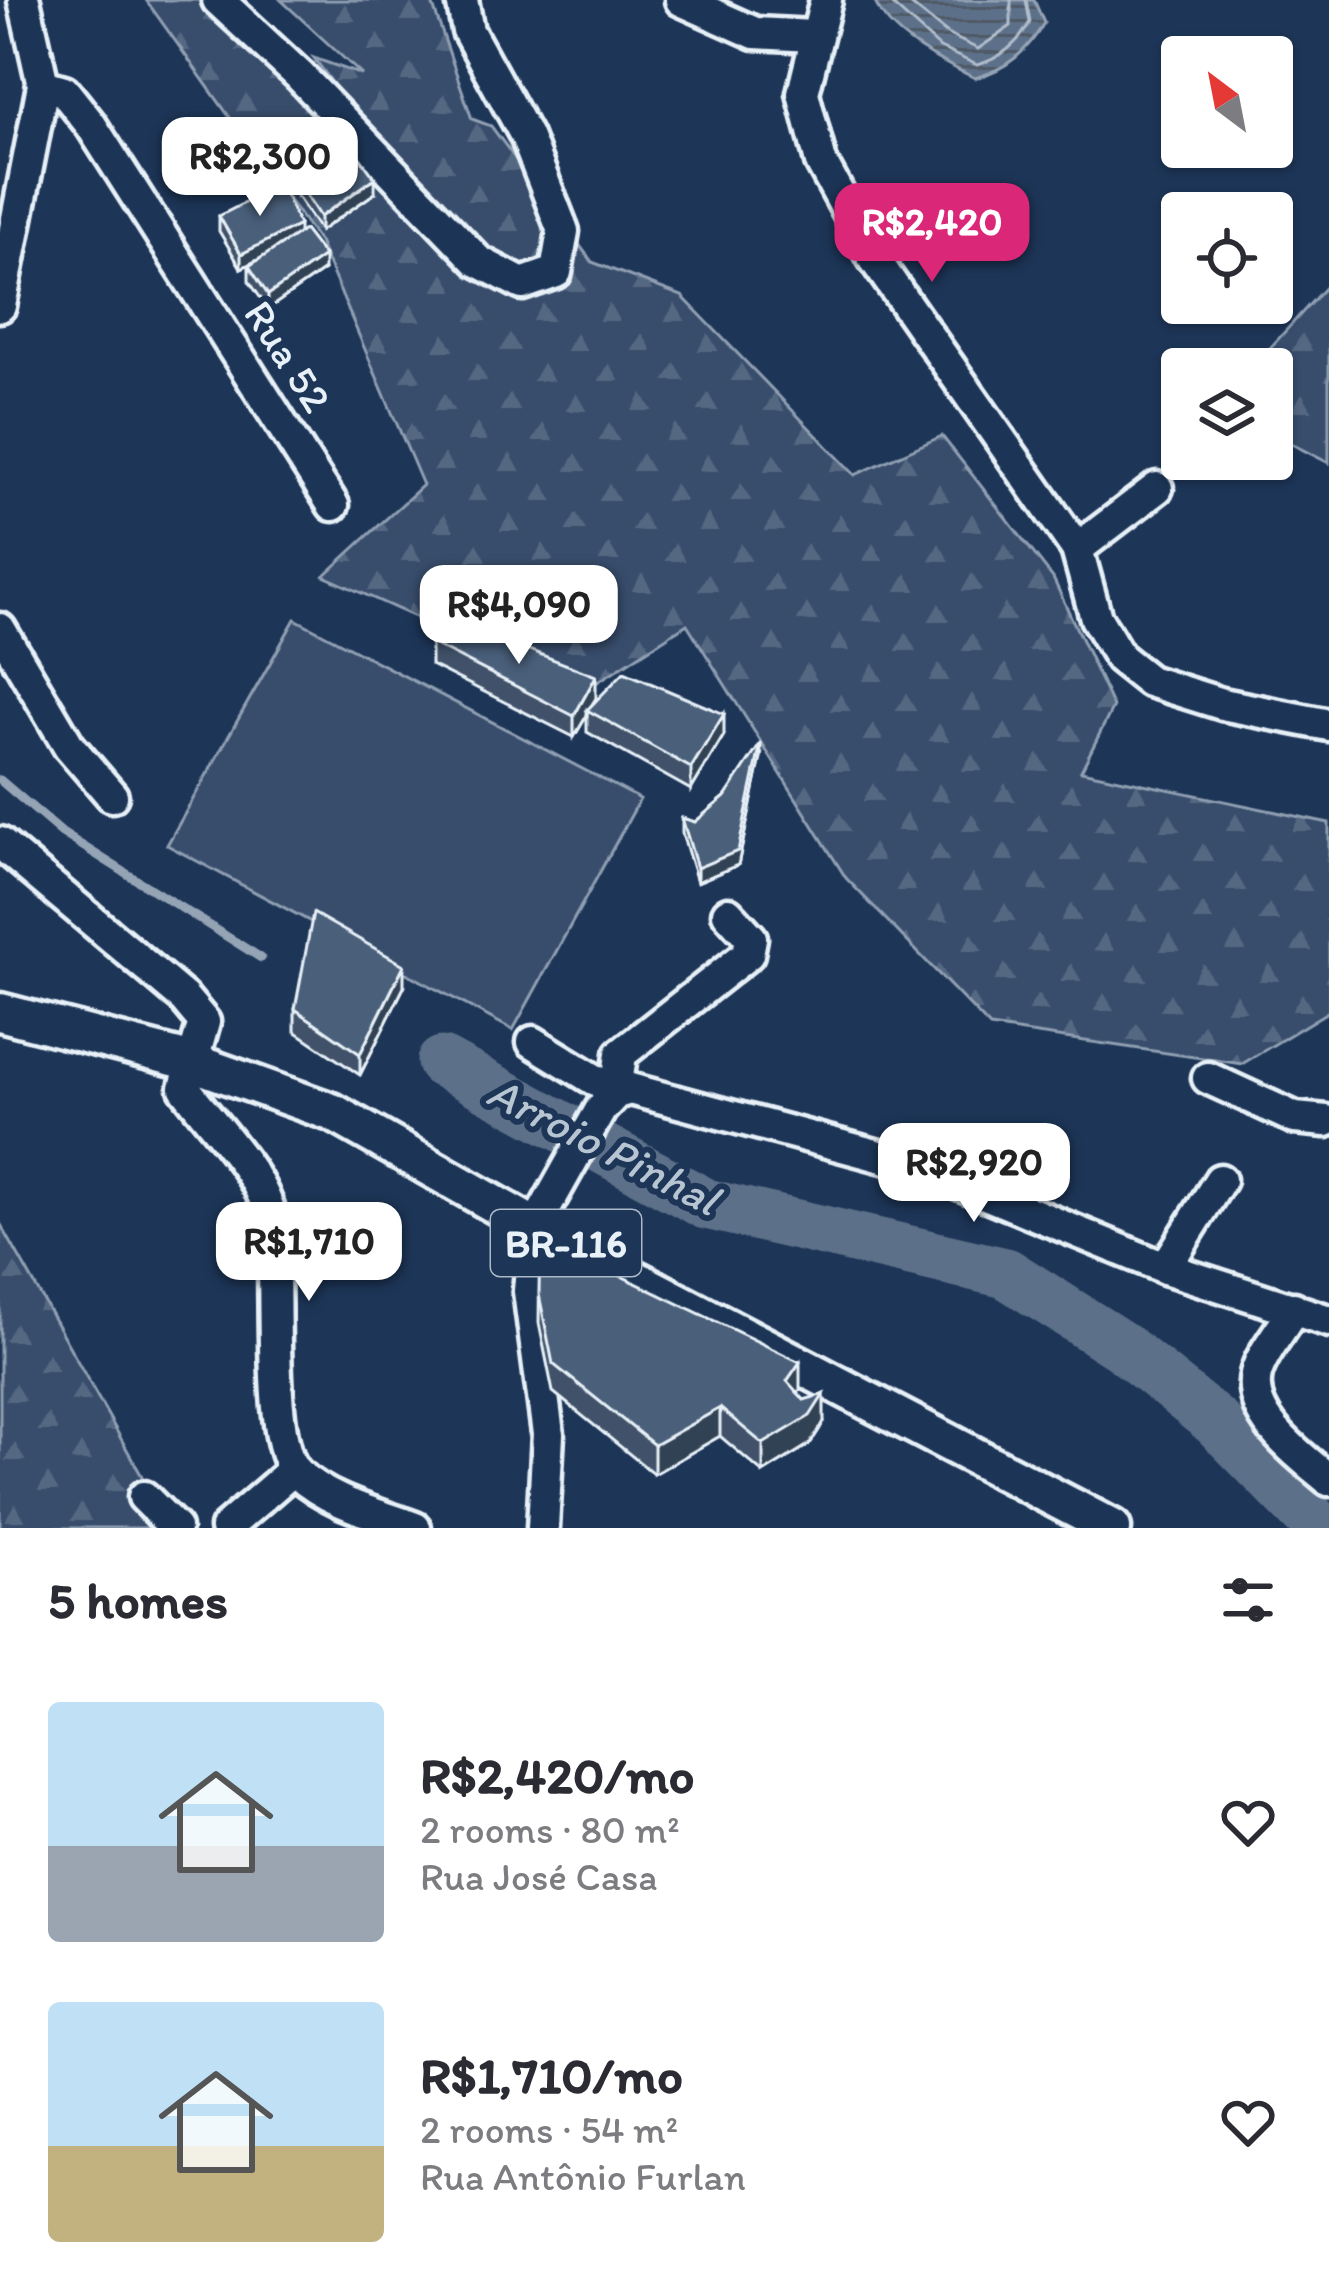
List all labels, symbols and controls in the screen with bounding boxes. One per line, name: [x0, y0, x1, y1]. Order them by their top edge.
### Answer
north arrow: [1161, 36, 1293, 168]
map controls: [1161, 36, 1293, 480]
pin: R$2,300: [149, 117, 371, 219]
text: R$2,300: [189, 132, 331, 179]
pin: R$2,420: [821, 183, 1043, 285]
button: locate: [1161, 192, 1293, 324]
text: R$2,420: [861, 198, 1003, 245]
street label: Rua 52: [233, 291, 343, 421]
button: layers: [1161, 348, 1293, 480]
pin: R$4,090: [408, 565, 630, 667]
text: R$4,090: [447, 580, 591, 627]
water label: Arroio Pinhal: [480, 1064, 731, 1228]
pin: R$2,920: [863, 1123, 1085, 1225]
text: R$2,920: [905, 1138, 1043, 1185]
pin: R$1,710: [198, 1202, 420, 1304]
road number: BR-116: [491, 1210, 641, 1276]
text: R$1,710: [243, 1217, 375, 1264]
icon: filters: [1215, 1567, 1281, 1633]
text: 5 homes: [48, 1570, 228, 1631]
text: R$2,420/mo: [420, 1745, 695, 1806]
icon: home: [144, 1750, 288, 1894]
icon: heart: [1215, 1789, 1281, 1855]
text: 2 rooms · 80 m²: [420, 1806, 680, 1853]
text: Rua José Casa: [420, 1853, 658, 1900]
text: R$1,710/mo: [420, 2045, 683, 2106]
icon: home: [144, 2050, 288, 2194]
icon: heart: [1215, 2089, 1281, 2155]
text: 2 rooms · 54 m²: [420, 2106, 678, 2153]
text: Rua Antônio Furlan: [420, 2153, 746, 2200]

